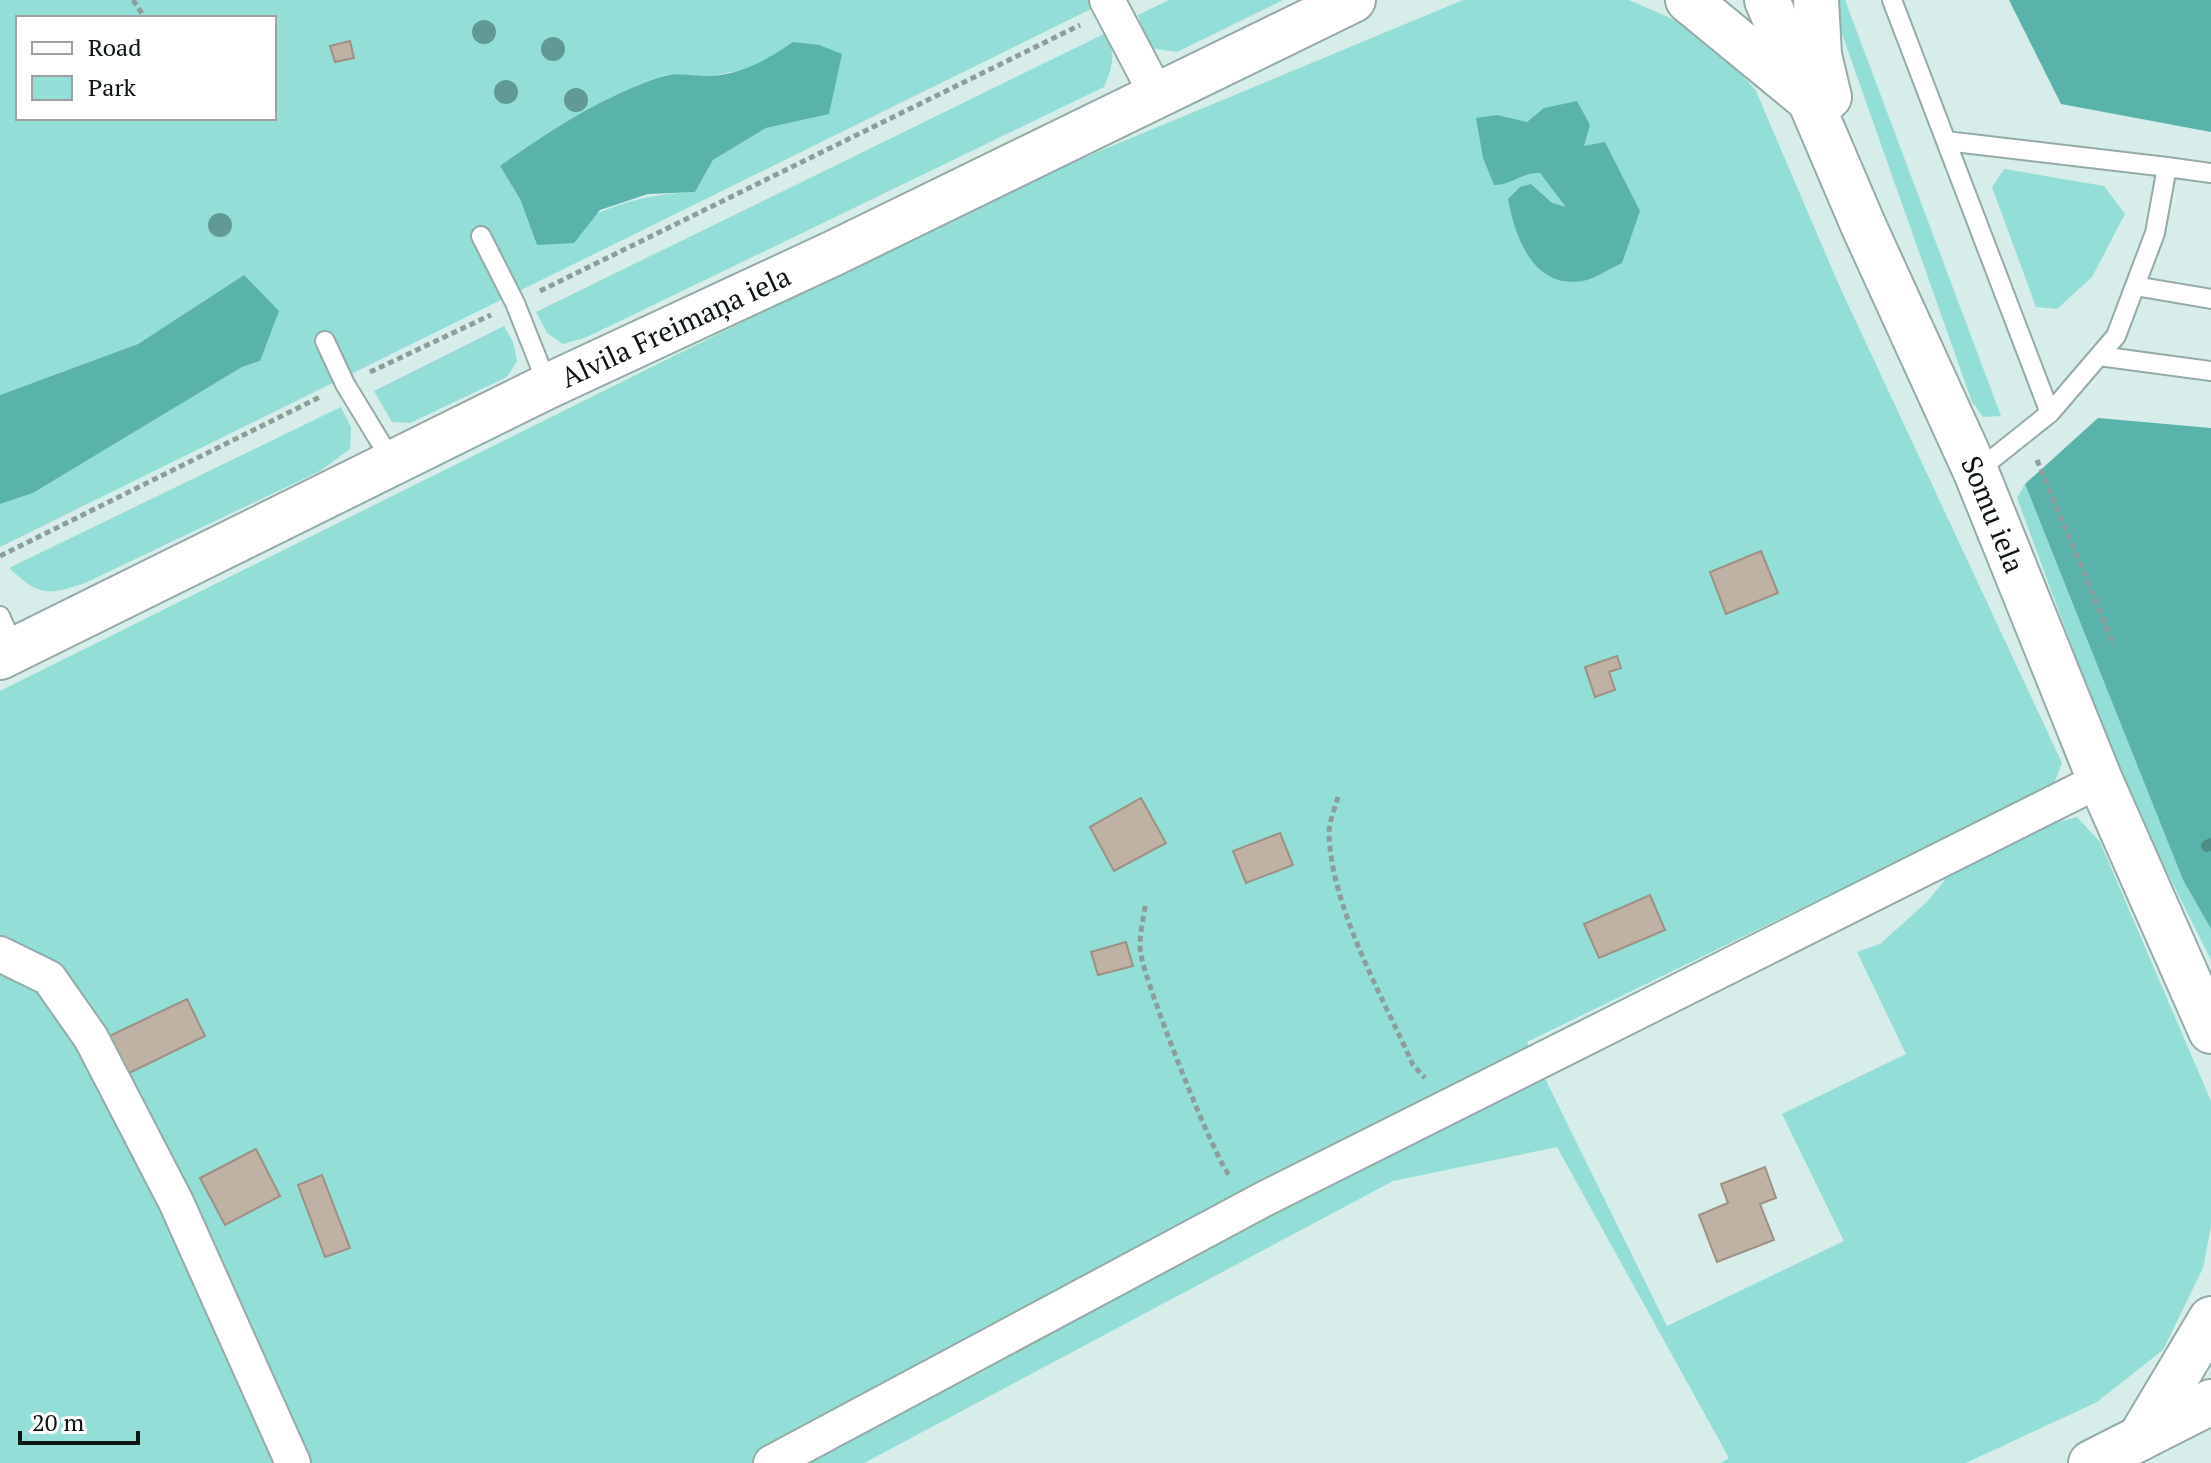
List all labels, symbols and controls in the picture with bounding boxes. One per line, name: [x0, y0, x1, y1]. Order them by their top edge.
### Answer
legend: [16, 16, 276, 120]
text: Road: [88, 31, 142, 63]
text: Park: [88, 71, 137, 103]
street label: Alvila Freimaņa iela: [555, 257, 796, 396]
street label: Somu iela: [1953, 450, 2034, 578]
scale bar: [20, 1395, 138, 1445]
text: 20 m: [32, 1406, 84, 1438]

